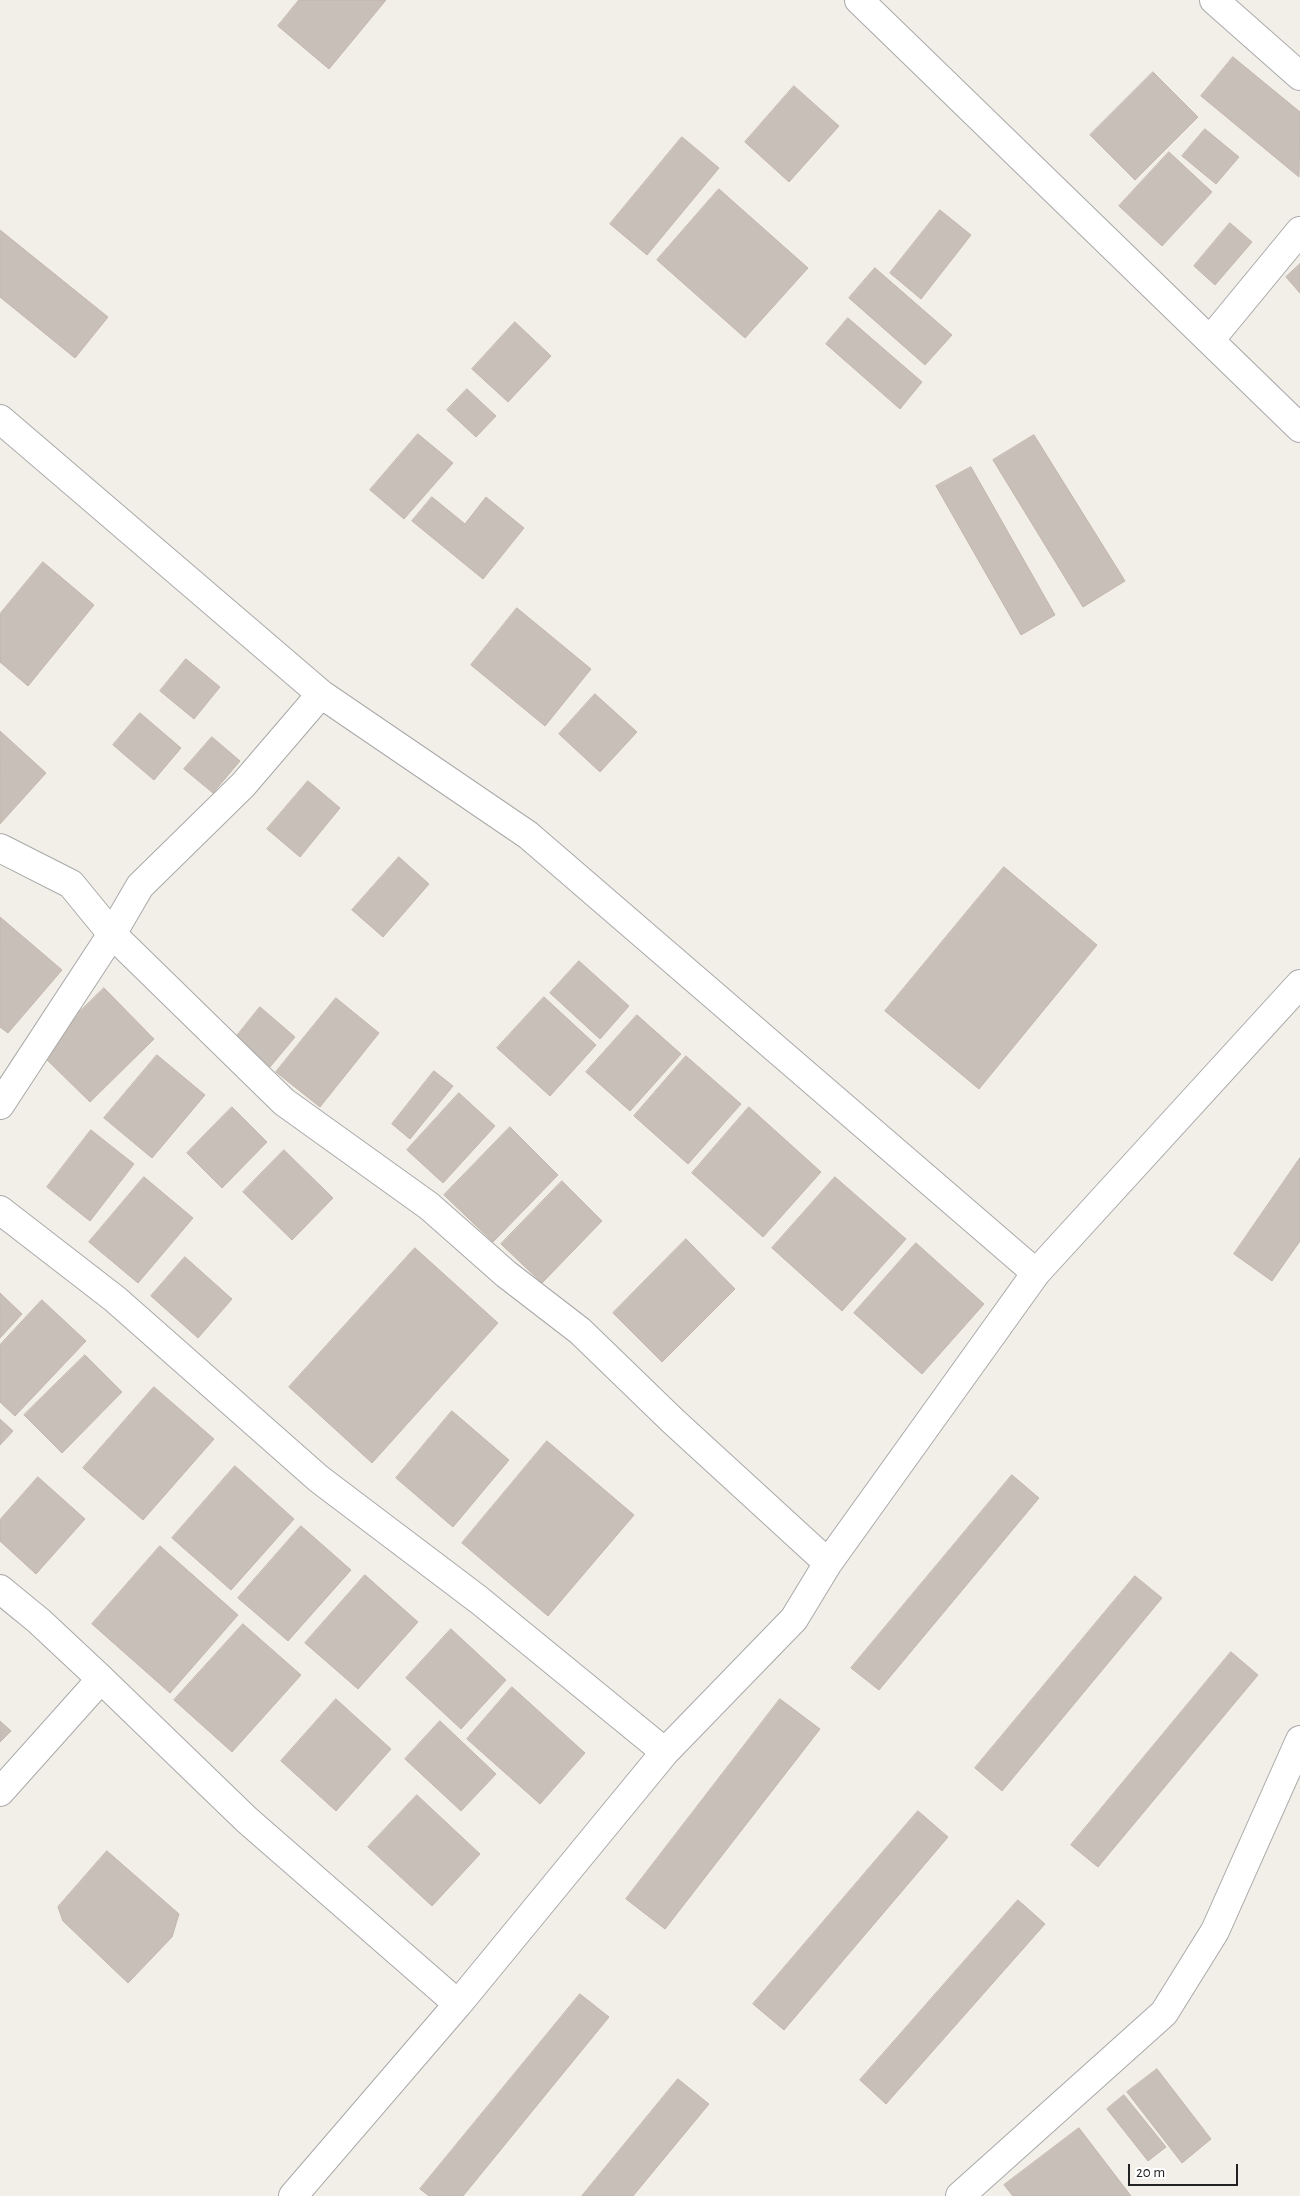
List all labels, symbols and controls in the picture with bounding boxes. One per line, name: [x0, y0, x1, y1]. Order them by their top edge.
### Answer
scale bar: [1130, 2154, 1240, 2186]
text: 20 m: [1136, 2165, 1165, 2180]

